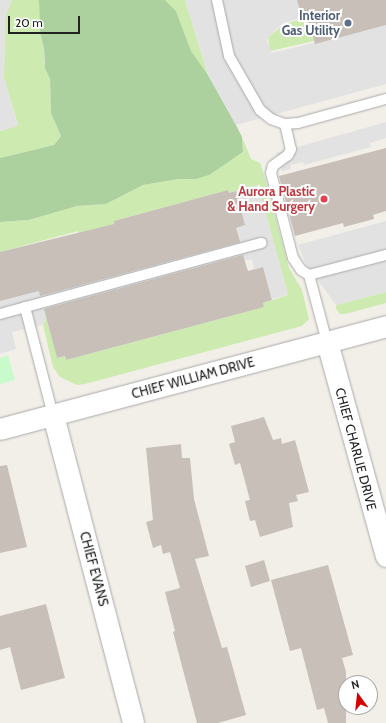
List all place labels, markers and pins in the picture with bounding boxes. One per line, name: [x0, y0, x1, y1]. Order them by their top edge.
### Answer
place label: Interior Gas Utility: [282, 8, 340, 39]
marker: Interior Gas Utility: [343, 18, 353, 28]
place label: Aurora Plastic & Hand Surgery: [227, 184, 315, 215]
marker: Aurora Plastic & Hand Surgery: [318, 193, 330, 205]

